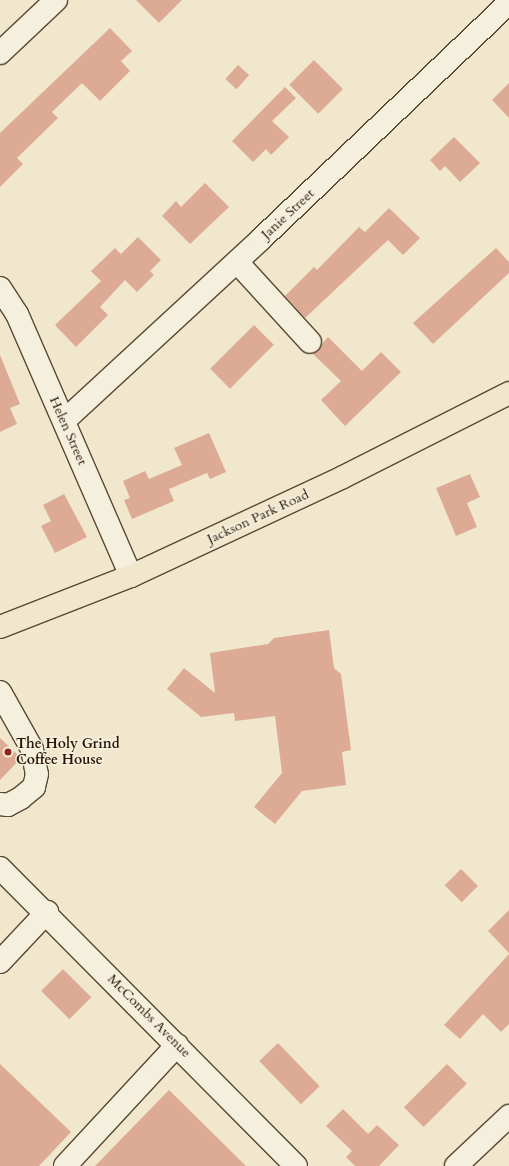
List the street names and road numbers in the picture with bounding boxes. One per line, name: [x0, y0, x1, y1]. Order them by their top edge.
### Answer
street label: Janie Street: [258, 185, 318, 243]
street label: Helen Street: [45, 394, 91, 468]
street label: Jackson Park Road: [205, 486, 311, 548]
street label: McCombs Avenue: [104, 971, 194, 1061]

